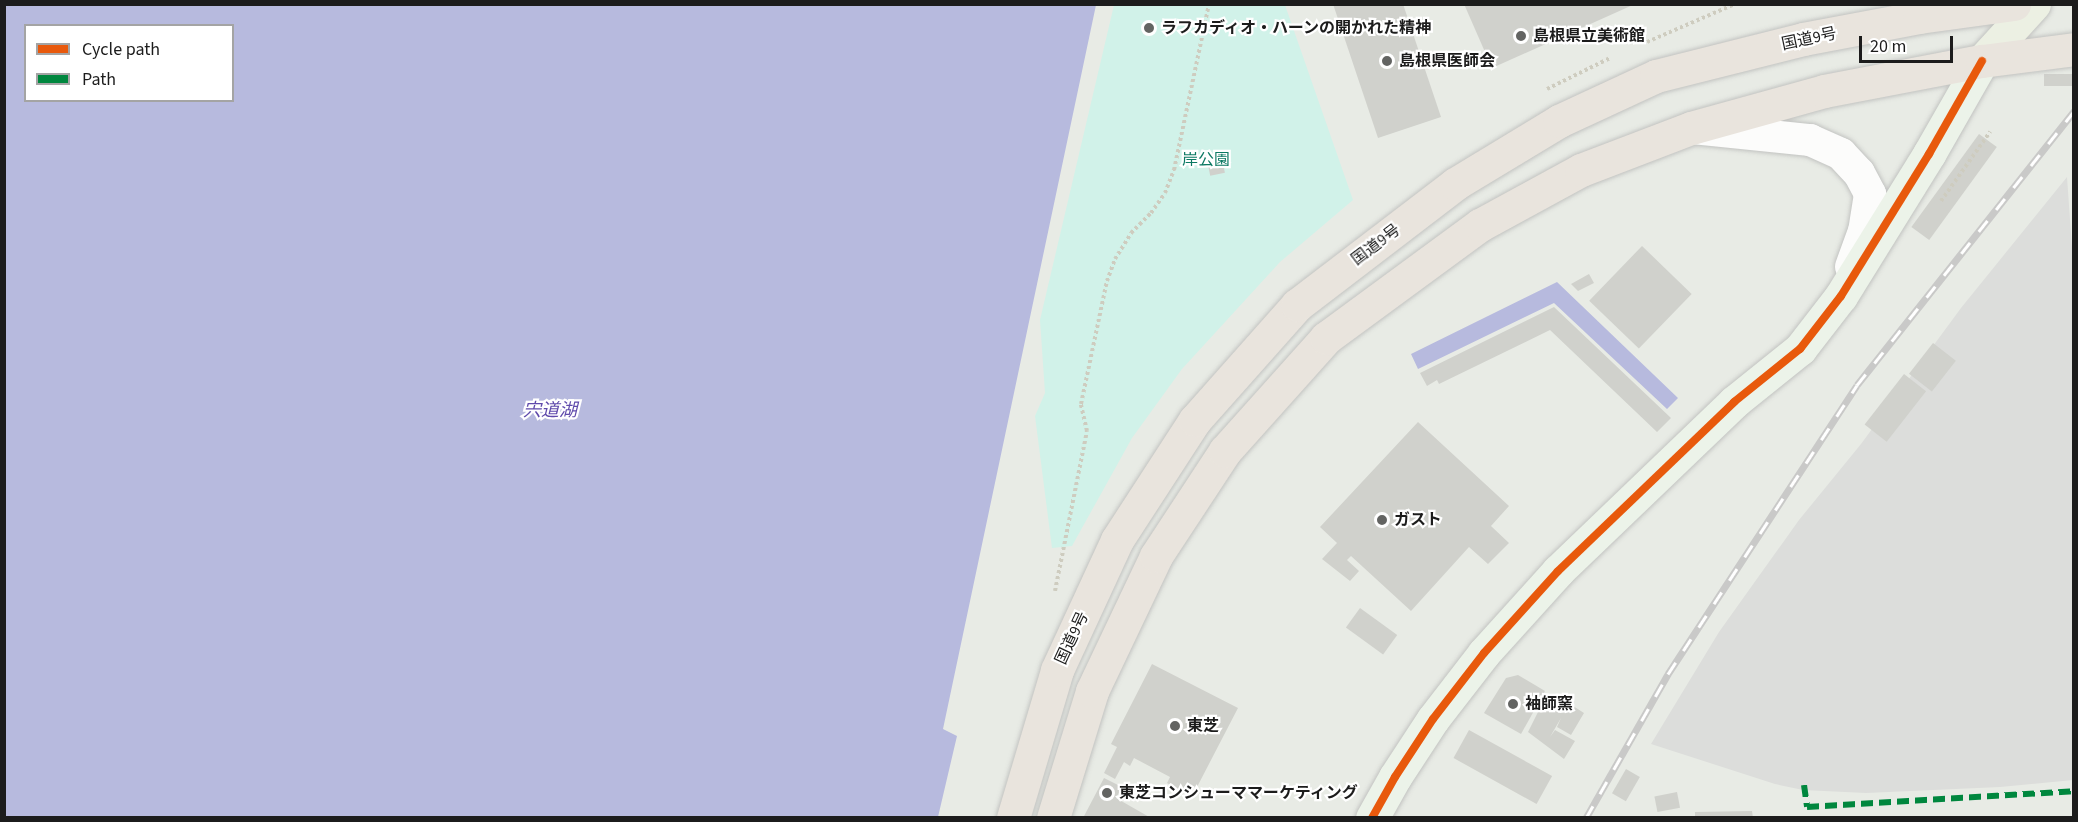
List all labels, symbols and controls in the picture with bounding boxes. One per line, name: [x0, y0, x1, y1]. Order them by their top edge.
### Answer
place label: ラフカディオ・ハーンの開かれた精神: [1161, 18, 1433, 38]
marker: ラフカディオ・ハーンの開かれた精神: [1142, 21, 1156, 35]
legend: [24, 24, 234, 102]
street label: 国道9号: [1780, 24, 1838, 54]
scale bar: [1862, 24, 1956, 62]
place label: 島根県立美術館: [1533, 26, 1645, 46]
marker: 島根県立美術館: [1514, 29, 1528, 43]
text: 20 m: [1870, 34, 1906, 59]
text: Cycle path: [82, 37, 160, 62]
place label: 島根県医師会: [1399, 51, 1495, 71]
marker: 島根県医師会: [1380, 54, 1394, 68]
text: Path: [82, 67, 116, 92]
park label: 岸公園: [1182, 150, 1230, 170]
street label: 国道9号: [1348, 220, 1404, 270]
water label: 宍道湖: [523, 400, 577, 422]
place label: ガスト: [1394, 510, 1442, 530]
marker: ガスト: [1375, 513, 1389, 527]
street label: 国道9号: [1051, 609, 1093, 667]
place label: 袖師窯: [1525, 694, 1573, 714]
marker: 袖師窯: [1506, 697, 1520, 711]
place label: 東芝: [1187, 716, 1219, 736]
marker: 東芝: [1168, 719, 1182, 733]
place label: 東芝コンシューママーケティング: [1119, 783, 1359, 803]
marker: 東芝コンシューママーケティング: [1100, 786, 1114, 800]

